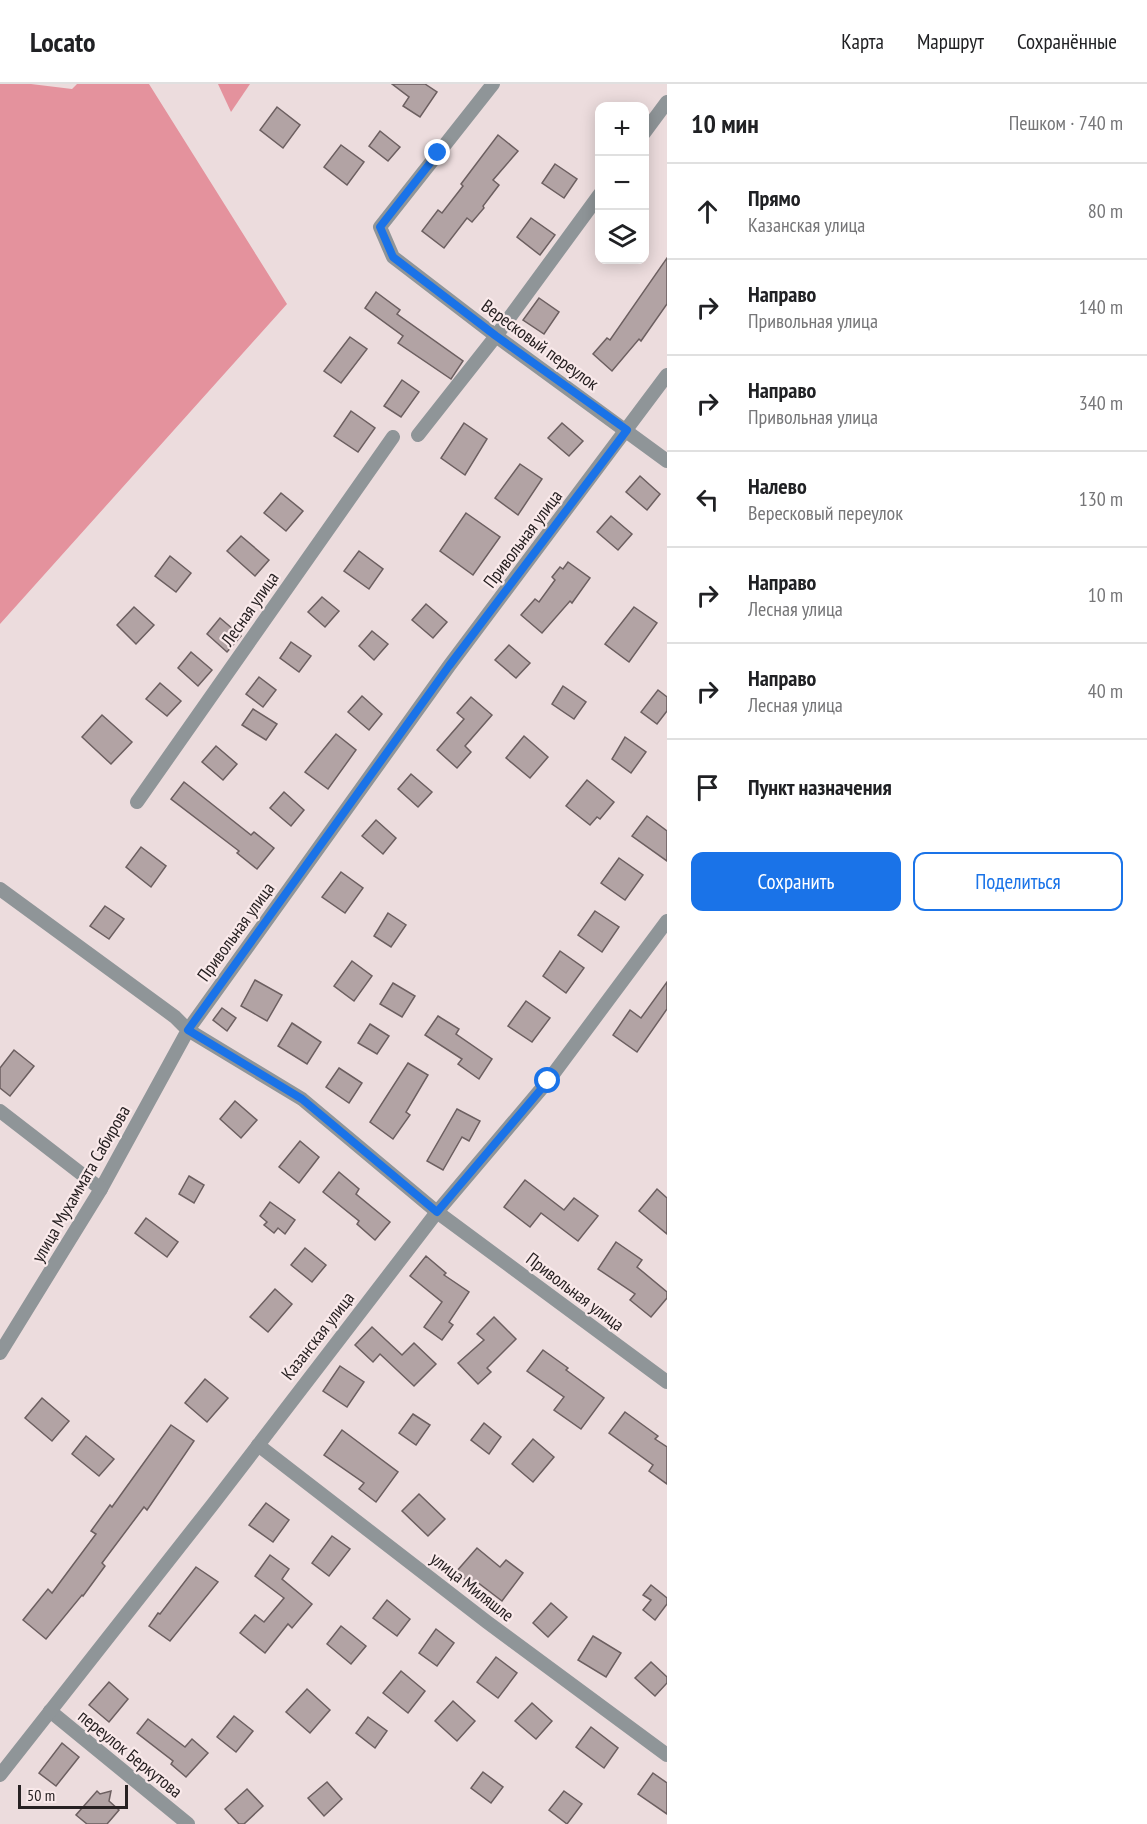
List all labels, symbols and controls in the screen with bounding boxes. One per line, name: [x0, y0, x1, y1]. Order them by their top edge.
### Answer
text: Locato: [30, 23, 96, 60]
text: Карта: [841, 28, 884, 55]
text: Маршрут: [917, 28, 984, 55]
text: Сохранённые: [1017, 28, 1117, 55]
map controls: [595, 102, 649, 264]
button: +: [595, 102, 649, 156]
text: 10 мин: [691, 107, 759, 140]
text: Пешком · 740 m: [1009, 110, 1123, 136]
route end: [424, 139, 450, 165]
button: −: [595, 156, 649, 210]
text: Прямо: [748, 184, 801, 212]
icon: ahead: [691, 195, 724, 228]
text: 80 m: [1088, 198, 1123, 224]
button: layers: [595, 210, 649, 264]
text: Казанская улица: [748, 212, 865, 238]
text: Направо: [748, 280, 816, 308]
icon: right: [691, 291, 724, 324]
street label: Вересковый переулок: [477, 294, 604, 395]
text: 140 m: [1079, 294, 1123, 320]
text: Привольная улица: [748, 308, 878, 334]
text: Направо: [748, 376, 816, 404]
icon: right: [691, 387, 724, 420]
text: 340 m: [1079, 390, 1123, 416]
text: Привольная улица: [748, 404, 878, 430]
text: Налево: [748, 472, 807, 500]
icon: left: [691, 483, 724, 516]
street label: Привольная улица: [478, 485, 567, 592]
text: 130 m: [1079, 486, 1123, 512]
text: Вересковый переулок: [748, 500, 903, 526]
street label: Лесная улица: [215, 567, 283, 651]
text: Направо: [748, 568, 816, 596]
icon: right: [691, 579, 724, 612]
text: 10 m: [1088, 582, 1123, 608]
text: Лесная улица: [748, 596, 843, 622]
text: Направо: [748, 664, 816, 692]
icon: right: [691, 675, 724, 708]
text: 40 m: [1088, 678, 1123, 704]
text: Лесная улица: [748, 692, 843, 718]
icon: arrive: [691, 771, 724, 804]
text: Пункт назначения: [748, 773, 892, 801]
button: Сохранить: [691, 852, 901, 911]
button: Поделиться: [913, 852, 1123, 911]
street label: Привольная улица: [192, 878, 279, 986]
route start: [534, 1067, 560, 1093]
street label: улица Мухаммата Сабирова: [26, 1101, 135, 1266]
street label: Привольная улица: [522, 1247, 629, 1336]
street label: Казанская улица: [276, 1287, 359, 1384]
street label: улица Миляшле: [426, 1547, 519, 1626]
street label: переулок Беркутова: [74, 1705, 187, 1803]
scale bar: [18, 1782, 128, 1810]
text: 50 m: [27, 1785, 55, 1805]

